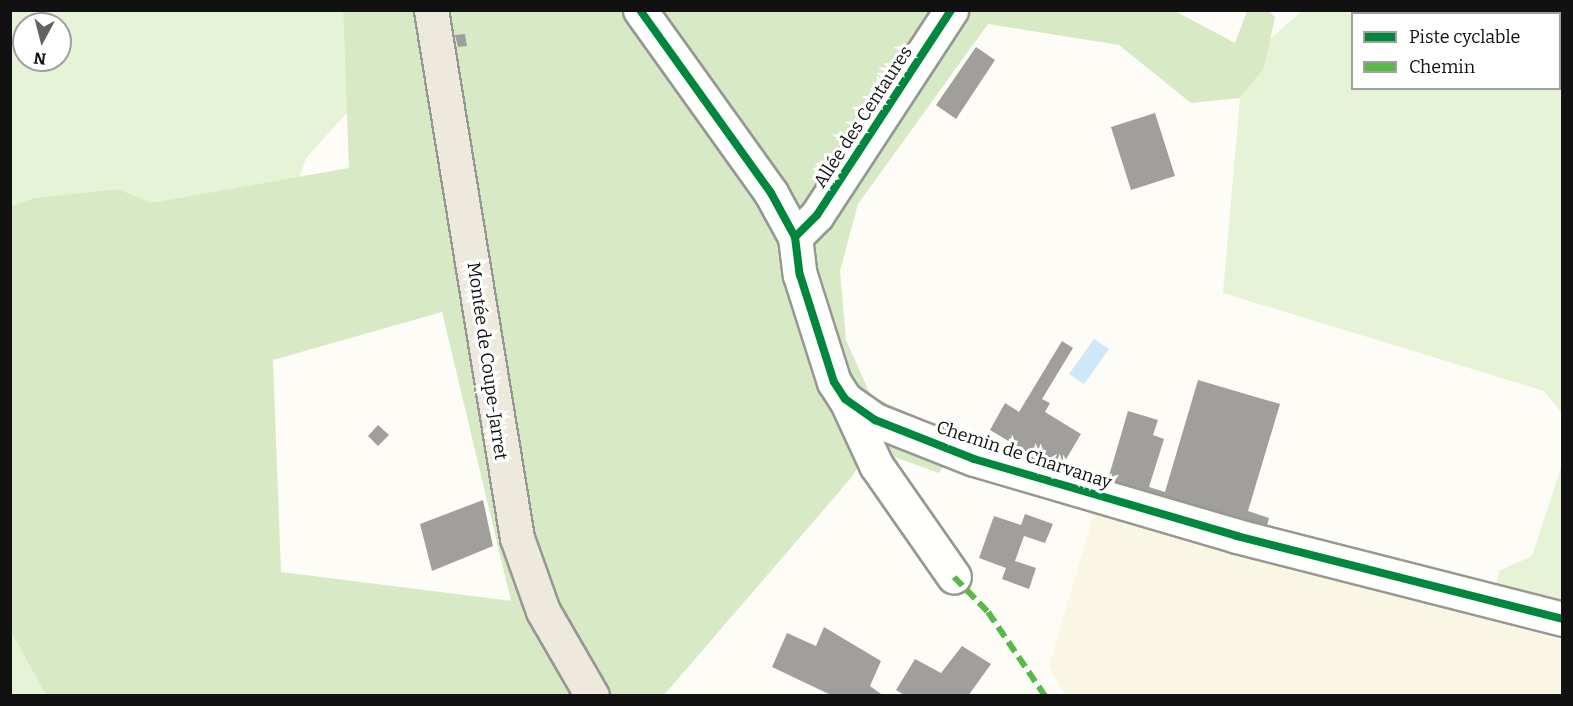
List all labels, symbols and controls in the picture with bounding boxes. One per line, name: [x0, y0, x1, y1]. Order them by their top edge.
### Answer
north arrow: [12, 12, 72, 72]
legend: [1351, 12, 1561, 90]
text: Piste cyclable: [1409, 26, 1520, 48]
street label: Allée des Centaures: [809, 42, 917, 192]
text: N: [33, 48, 47, 69]
text: Chemin: [1409, 56, 1475, 78]
street label: Montée de Coupe-Jarret: [462, 261, 512, 461]
street label: Chemin de Charvanay: [934, 416, 1114, 494]

